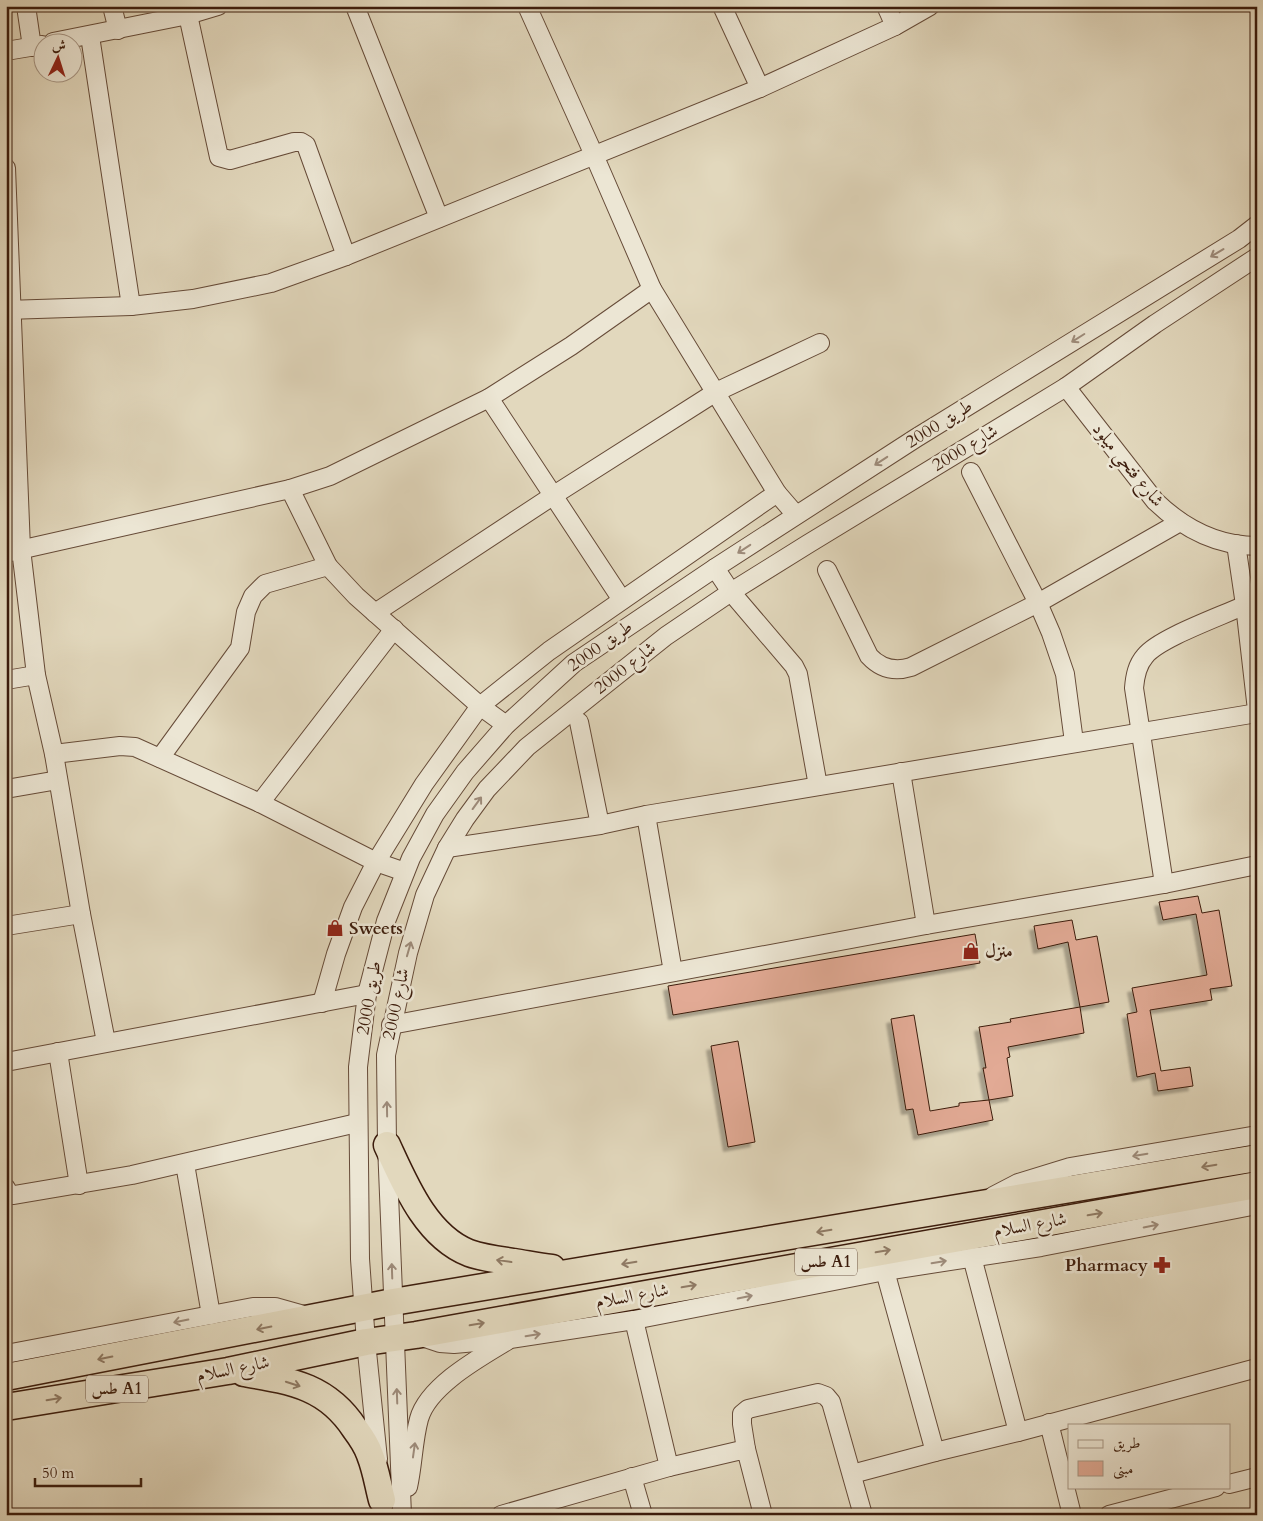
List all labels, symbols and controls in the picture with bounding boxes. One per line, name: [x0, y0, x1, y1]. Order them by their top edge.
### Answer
north arrow: [32, 32, 82, 82]
text: ش: [51, 36, 67, 55]
one-way arrow: [1210, 248, 1224, 258]
one-way arrow: [1072, 333, 1086, 343]
street label: طريق 2000: [901, 394, 977, 454]
street label: شارع 2000: [927, 418, 1004, 479]
street label: شارع فتحي ميلود: [1083, 418, 1170, 515]
one-way arrow: [874, 456, 888, 466]
one-way arrow: [738, 544, 752, 554]
street label: طريق 2000: [562, 614, 638, 678]
street label: شارع 2000: [589, 636, 663, 702]
one-way arrow: [472, 796, 482, 810]
place label: Sweets: [349, 916, 403, 941]
shop icon: Sweets: [325, 918, 345, 938]
place label: منزل: [985, 939, 1013, 964]
one-way arrow: [405, 941, 414, 957]
shop icon: منزل: [961, 941, 981, 961]
street label: طريق 2000: [350, 959, 388, 1037]
street label: شارع 2000: [376, 966, 418, 1043]
one-way arrow: [382, 1101, 391, 1117]
one-way arrow: [1132, 1151, 1148, 1161]
one-way arrow: [1201, 1162, 1217, 1172]
street label: شارع السلام: [991, 1206, 1069, 1247]
one-way arrow: [1086, 1208, 1102, 1218]
one-way arrow: [1143, 1220, 1159, 1230]
one-way arrow: [816, 1226, 832, 1236]
one-way arrow: [875, 1246, 891, 1256]
road number: طس A1: [795, 1248, 857, 1276]
place label: Pharmacy: [1065, 1253, 1149, 1278]
one-way arrow: [497, 1255, 513, 1265]
pharmacy icon: Pharmacy: [1152, 1255, 1172, 1275]
one-way arrow: [931, 1256, 947, 1266]
one-way arrow: [622, 1258, 638, 1268]
one-way arrow: [387, 1263, 397, 1280]
street label: شارع السلام: [593, 1277, 671, 1318]
one-way arrow: [680, 1281, 696, 1291]
one-way arrow: [736, 1292, 752, 1302]
one-way arrow: [173, 1316, 189, 1326]
one-way arrow: [469, 1319, 485, 1328]
one-way arrow: [257, 1323, 273, 1333]
one-way arrow: [525, 1330, 541, 1340]
street label: شارع السلام: [194, 1350, 272, 1391]
one-way arrow: [97, 1354, 113, 1364]
road number: طس A1: [86, 1376, 148, 1402]
one-way arrow: [285, 1379, 301, 1389]
one-way arrow: [392, 1388, 401, 1404]
one-way arrow: [46, 1394, 62, 1404]
legend: [1068, 1424, 1230, 1488]
text: طريق: [1113, 1433, 1140, 1453]
one-way arrow: [409, 1442, 419, 1458]
scale bar: [35, 1456, 141, 1488]
text: مبنى: [1113, 1459, 1133, 1480]
text: 50 m: [42, 1463, 74, 1483]

